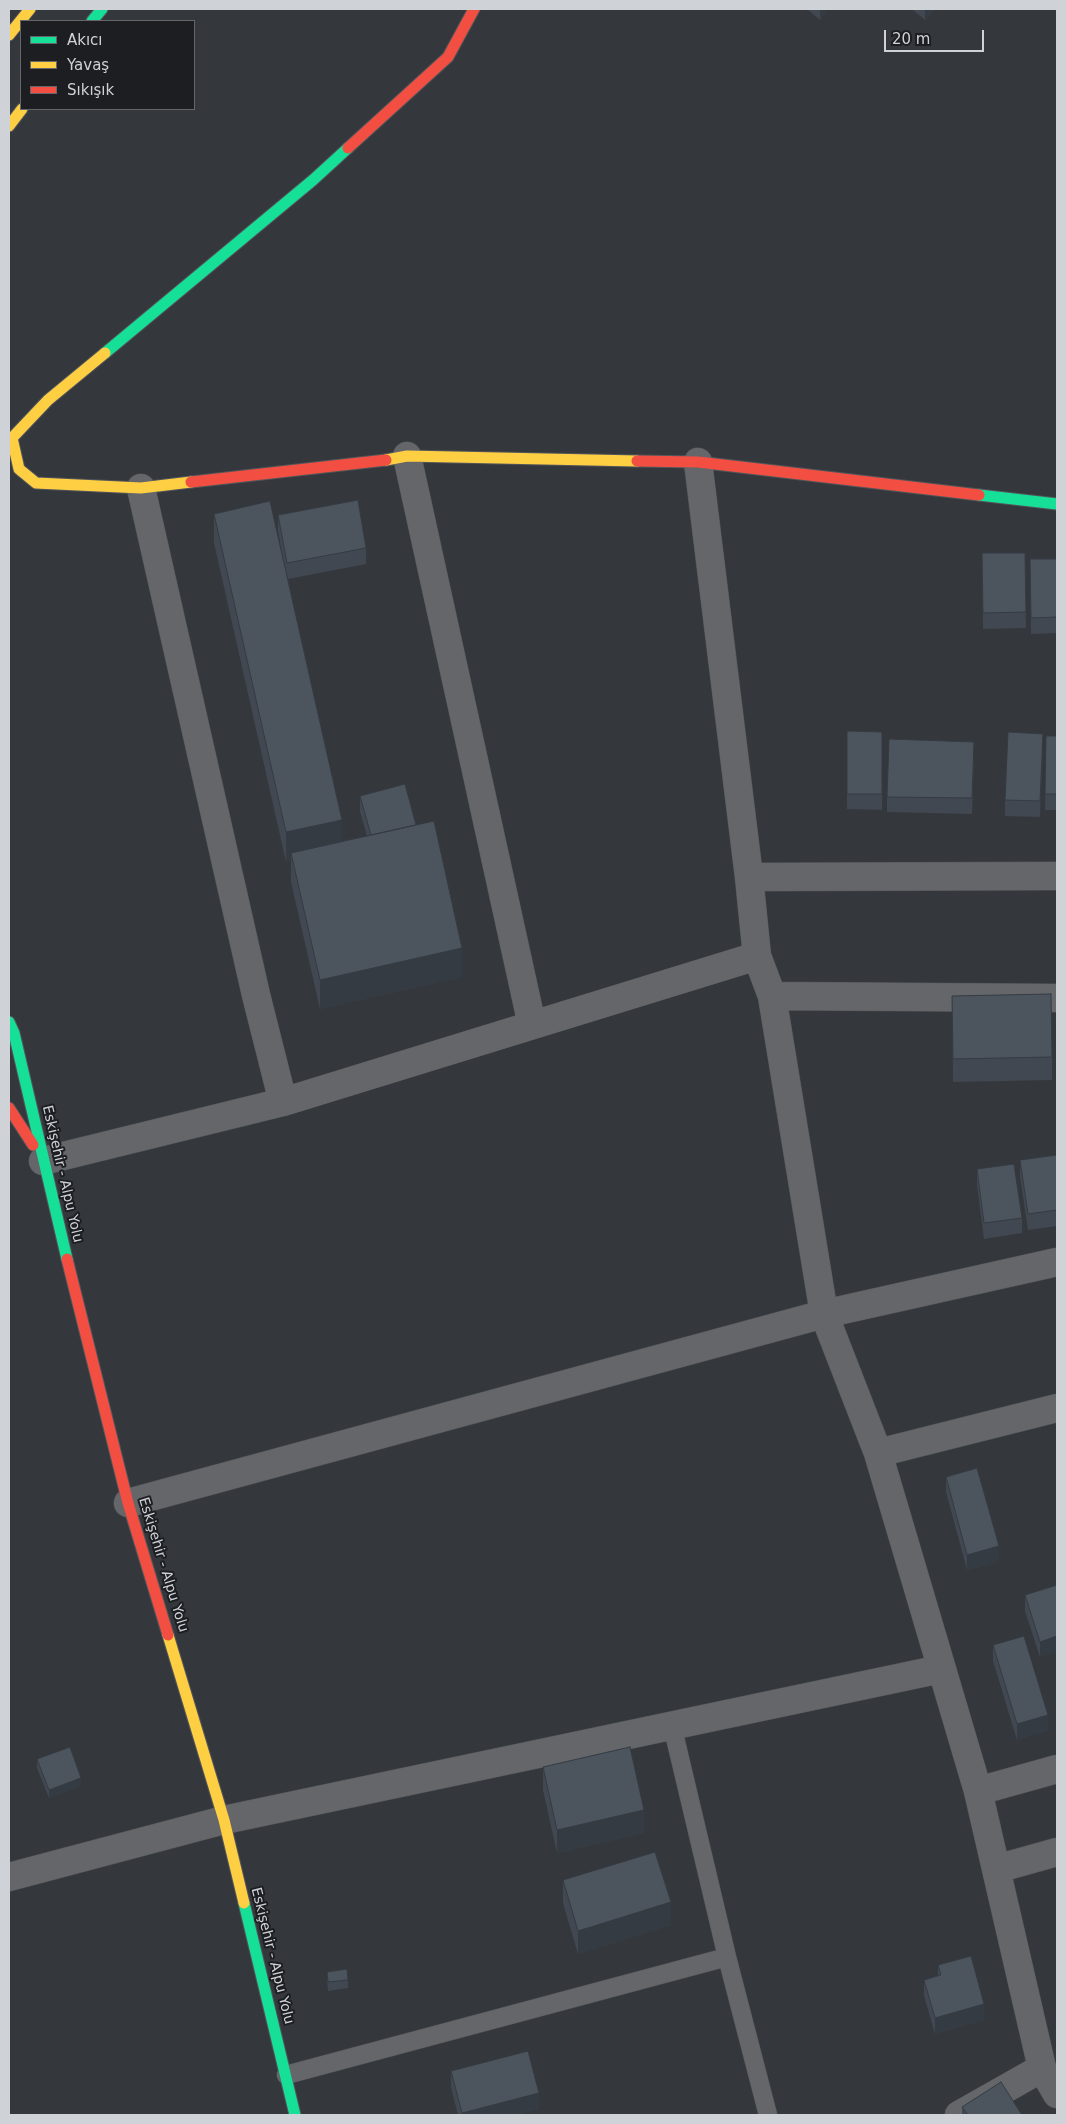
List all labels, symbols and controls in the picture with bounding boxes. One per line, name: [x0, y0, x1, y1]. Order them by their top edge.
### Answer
legend: [20, 20, 195, 110]
scale bar: [886, 20, 986, 52]
text: 20 m: [892, 30, 930, 48]
text: Akıcı: [67, 31, 103, 49]
text: Yavaş: [67, 56, 109, 74]
text: Sıkışık: [67, 81, 114, 99]
street label: Eskişehir - Alpu Yolu: [38, 1104, 86, 1244]
street label: Eskişehir - Alpu Yolu: [134, 1496, 192, 1634]
street label: Eskişehir - Alpu Yolu: [247, 1886, 297, 2026]

